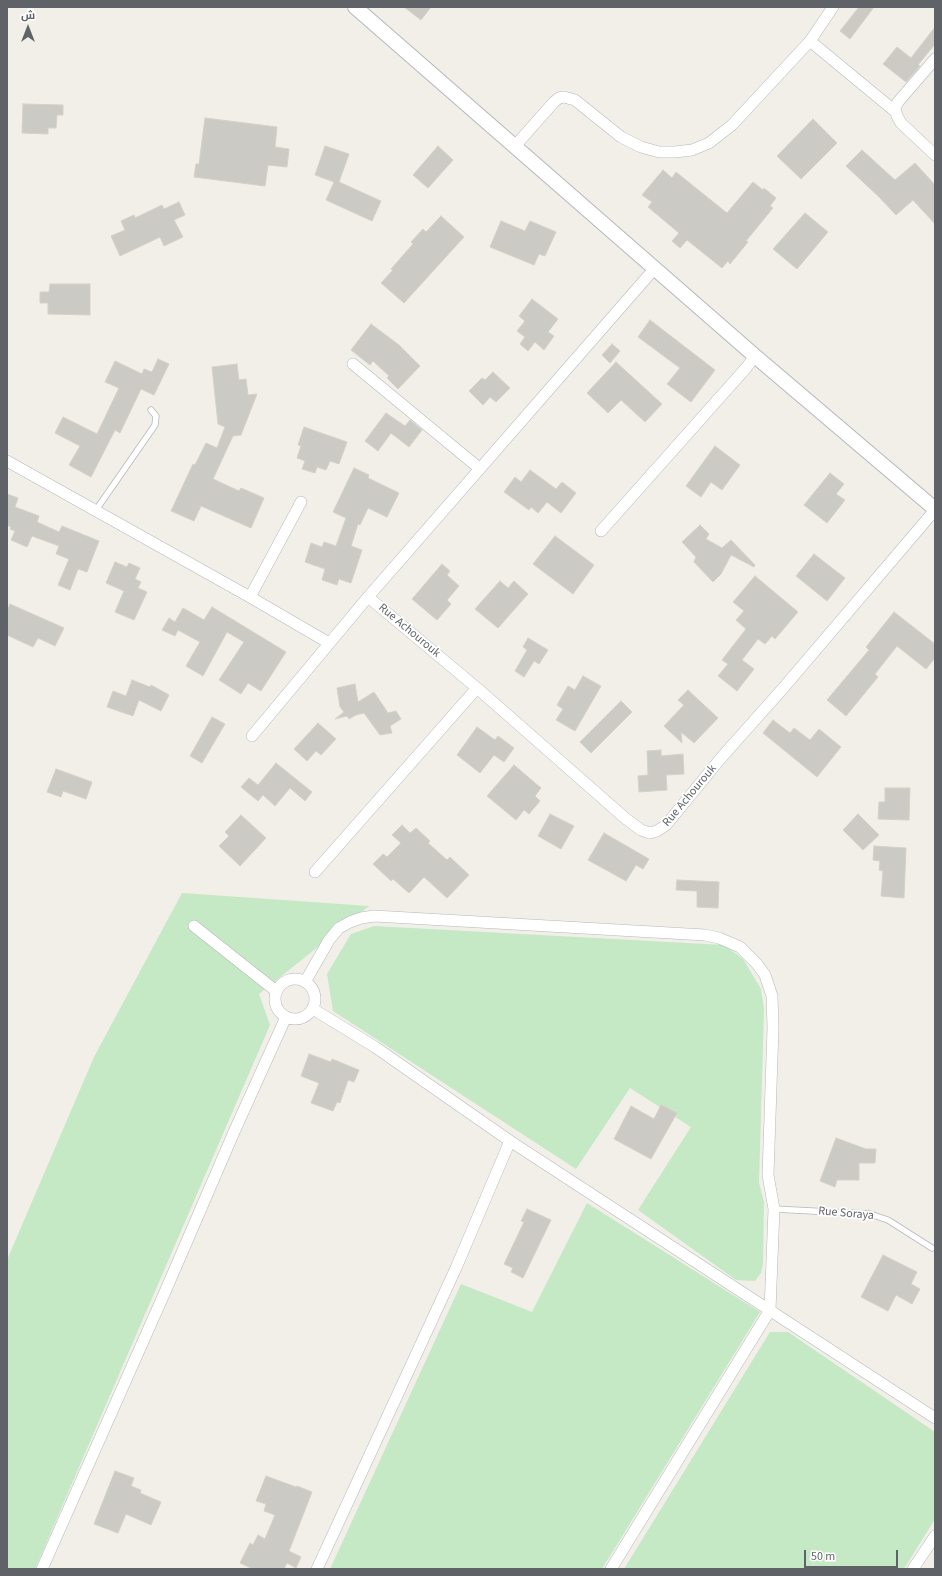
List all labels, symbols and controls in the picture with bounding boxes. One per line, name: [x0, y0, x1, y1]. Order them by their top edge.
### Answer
north arrow: [8, 8, 48, 48]
text: ش: [21, 8, 35, 23]
street label: Rue Achourouk: [375, 601, 443, 661]
street label: Rue Achourouk: [660, 762, 720, 830]
street label: Rue Soraya: [817, 1204, 875, 1224]
scale bar: [806, 1542, 900, 1568]
text: 50 m: [811, 1548, 835, 1565]

